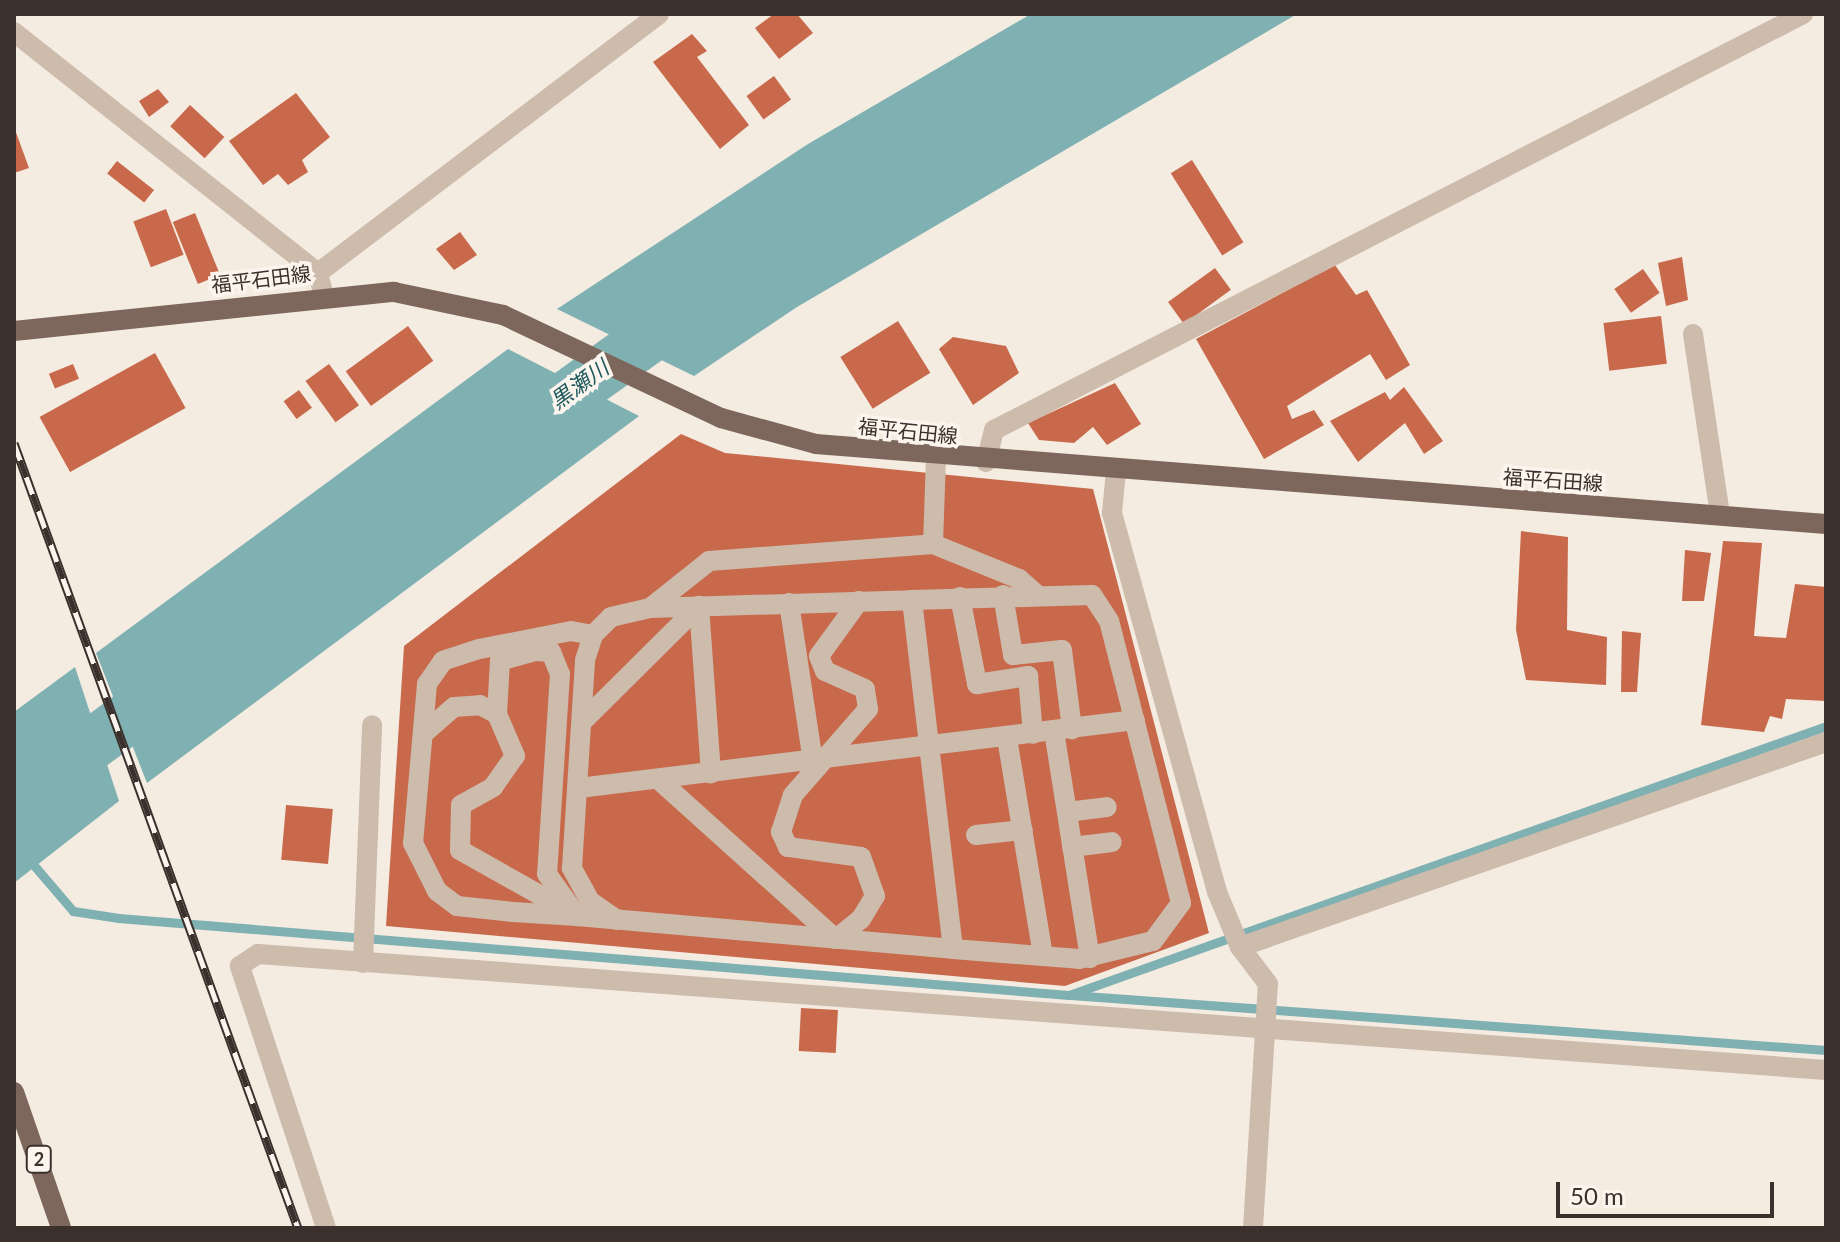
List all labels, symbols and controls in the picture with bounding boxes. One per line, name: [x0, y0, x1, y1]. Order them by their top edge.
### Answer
street label: 福平石田線: [210, 261, 312, 297]
water label: 黒瀬川: [545, 354, 613, 414]
street label: 福平石田線: [857, 414, 959, 448]
street label: 福平石田線: [1502, 465, 1604, 495]
road number: 2: [25, 1145, 53, 1173]
scale bar: [1560, 1166, 1778, 1216]
text: 50 m: [1570, 1181, 1624, 1210]

